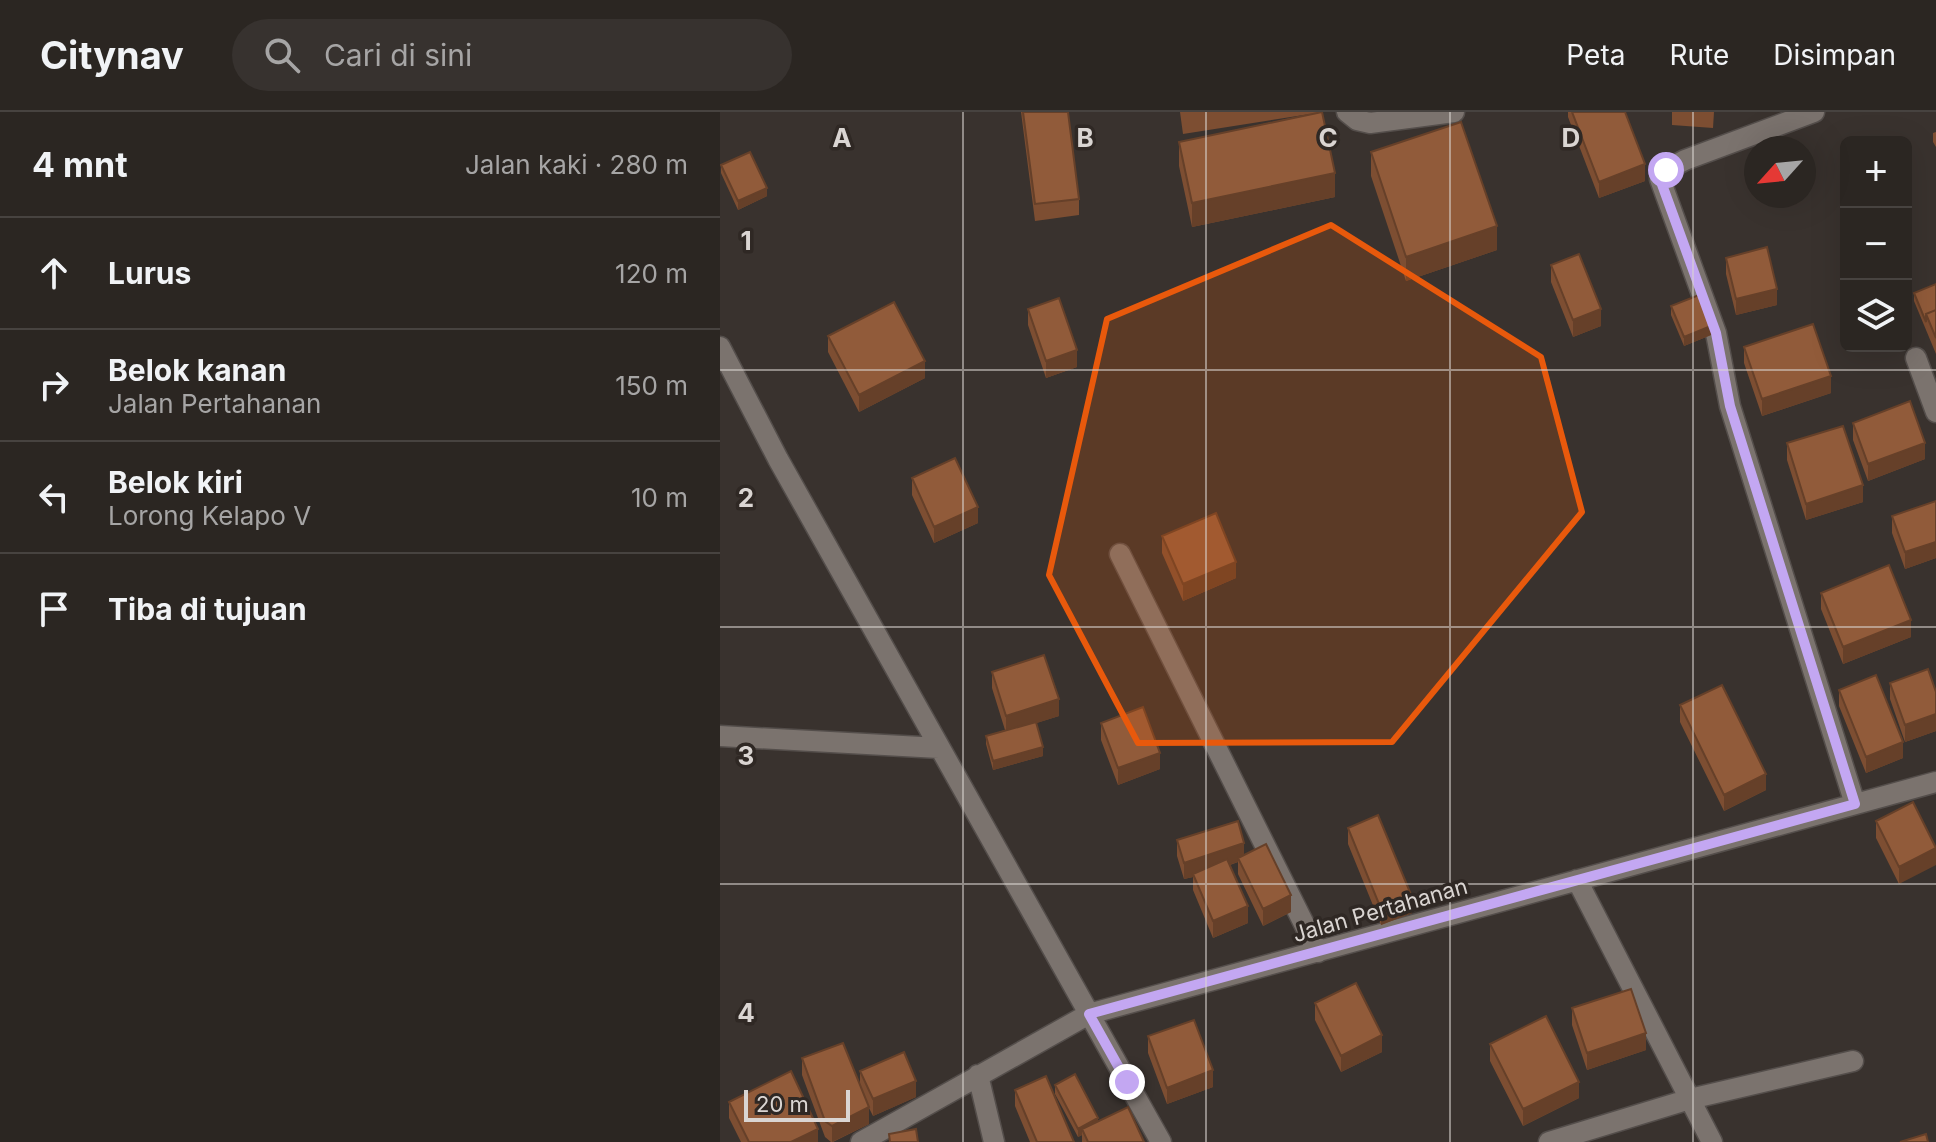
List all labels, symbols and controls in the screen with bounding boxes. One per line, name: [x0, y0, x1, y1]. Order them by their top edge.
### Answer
search box: [232, 19, 792, 91]
text: Citynav: [40, 32, 184, 78]
icon: search: [260, 33, 304, 77]
text: Cari di sini: [324, 37, 472, 73]
text: Peta: [1566, 38, 1625, 72]
text: Rute: [1669, 38, 1729, 72]
text: Disimpan: [1773, 38, 1896, 72]
text: A: [832, 122, 852, 153]
text: B: [1076, 122, 1094, 153]
text: C: [1318, 122, 1338, 153]
text: D: [1562, 122, 1580, 153]
north arrow: [1744, 136, 1816, 208]
map controls: [1840, 136, 1912, 352]
button: +: [1840, 136, 1912, 208]
text: 4 mnt: [32, 144, 128, 185]
text: Jalan kaki · 280 m: [465, 149, 688, 180]
route start: [1648, 152, 1684, 188]
button: −: [1840, 208, 1912, 280]
text: 1: [740, 225, 752, 256]
icon: ahead: [32, 251, 76, 295]
text: Lurus: [108, 255, 191, 291]
text: 120 m: [615, 258, 688, 289]
button: layers: [1840, 280, 1912, 352]
text: Belok kanan: [108, 352, 286, 388]
icon: right: [32, 363, 76, 407]
text: 150 m: [615, 370, 688, 401]
text: Jalan Pertahanan: [108, 388, 321, 419]
text: Belok kiri: [108, 464, 243, 500]
icon: left: [32, 475, 76, 519]
text: 10 m: [631, 482, 688, 513]
text: 2: [738, 482, 754, 513]
text: Lorong Kelapo V: [108, 500, 311, 531]
icon: arrive: [32, 587, 76, 631]
text: Tiba di tujuan: [108, 591, 307, 627]
text: 3: [738, 740, 754, 771]
street label: Jalan Pertahanan: [1290, 873, 1470, 947]
text: 4: [737, 997, 755, 1028]
route end: [1109, 1064, 1145, 1100]
scale bar: [744, 1086, 850, 1122]
text: 20 m: [756, 1091, 809, 1117]

